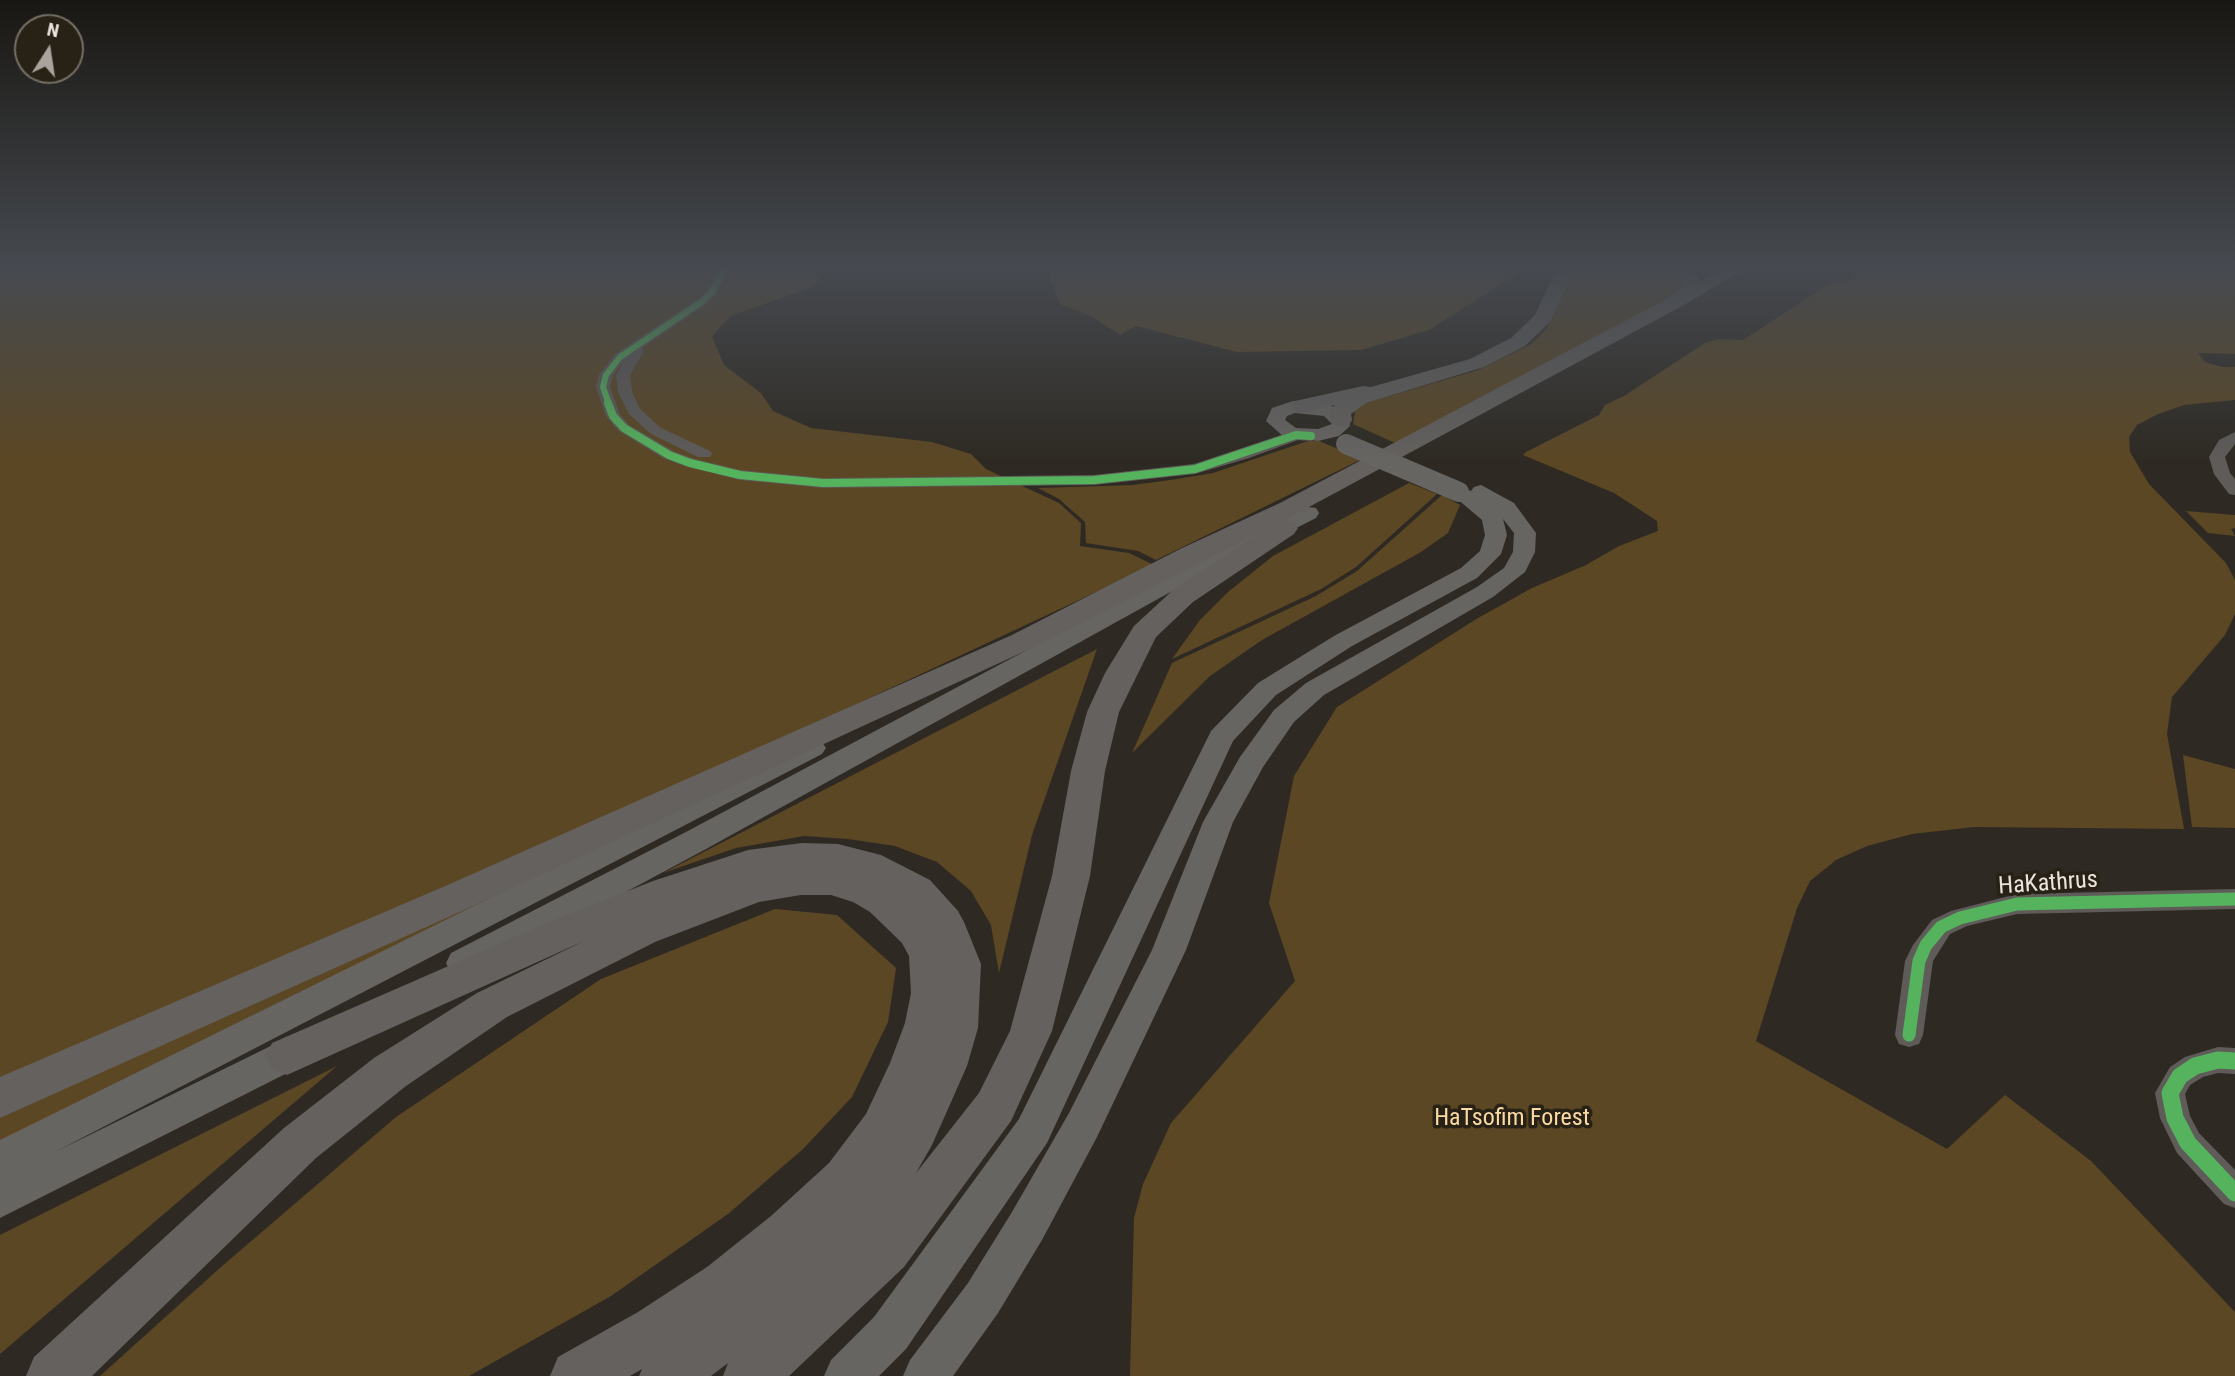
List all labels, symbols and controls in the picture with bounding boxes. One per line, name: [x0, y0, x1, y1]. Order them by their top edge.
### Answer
north arrow: [14, 14, 84, 84]
text: N: [45, 17, 61, 42]
street label: HaKathrus: [1997, 866, 2099, 902]
park label: HaTsofim Forest: [1434, 1105, 1590, 1133]

